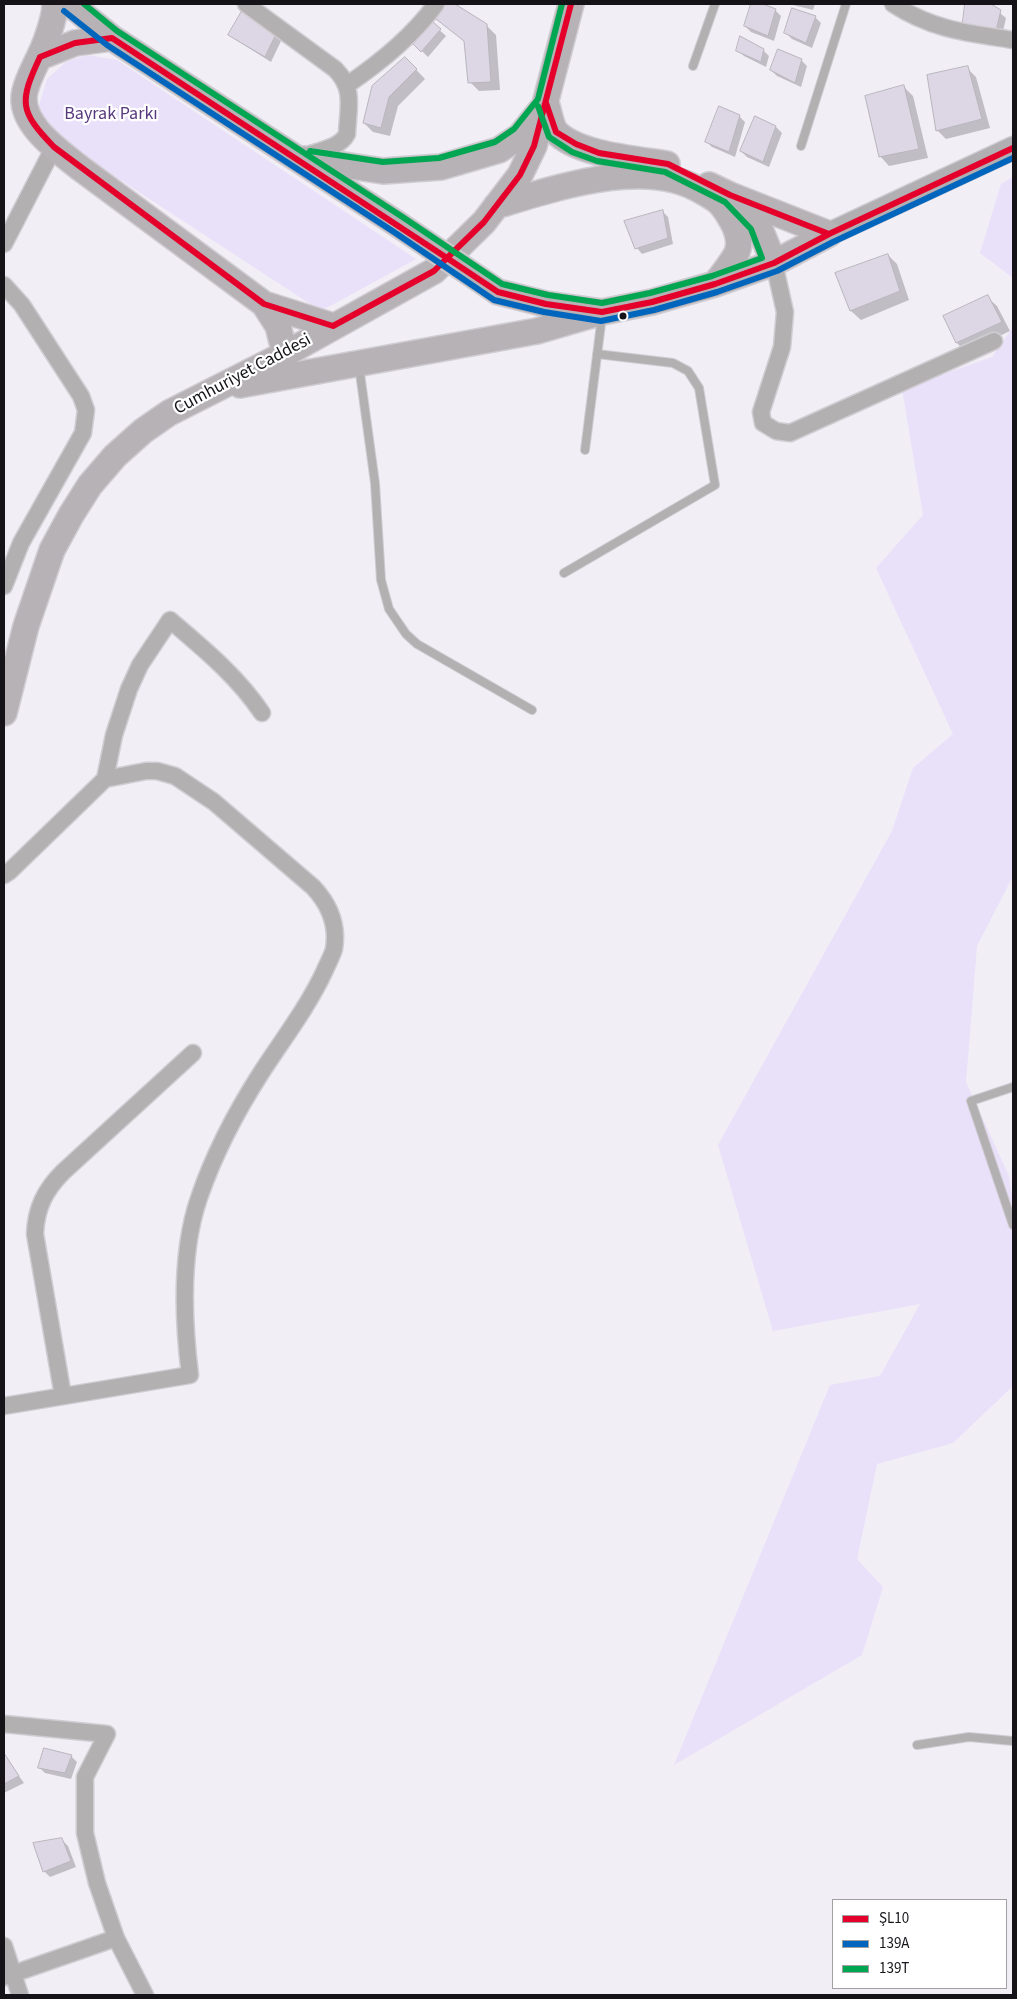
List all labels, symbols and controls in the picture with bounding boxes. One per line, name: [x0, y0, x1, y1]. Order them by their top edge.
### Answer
park label: Bayrak Parkı: [64, 104, 158, 126]
unlabelled marker: [618, 311, 628, 321]
street label: Cumhuriyet Caddesi: [171, 330, 315, 420]
legend: [832, 1899, 1007, 1989]
text: ŞL10: [879, 1908, 909, 1929]
text: 139A: [879, 1933, 910, 1954]
text: 139T: [879, 1958, 909, 1979]

